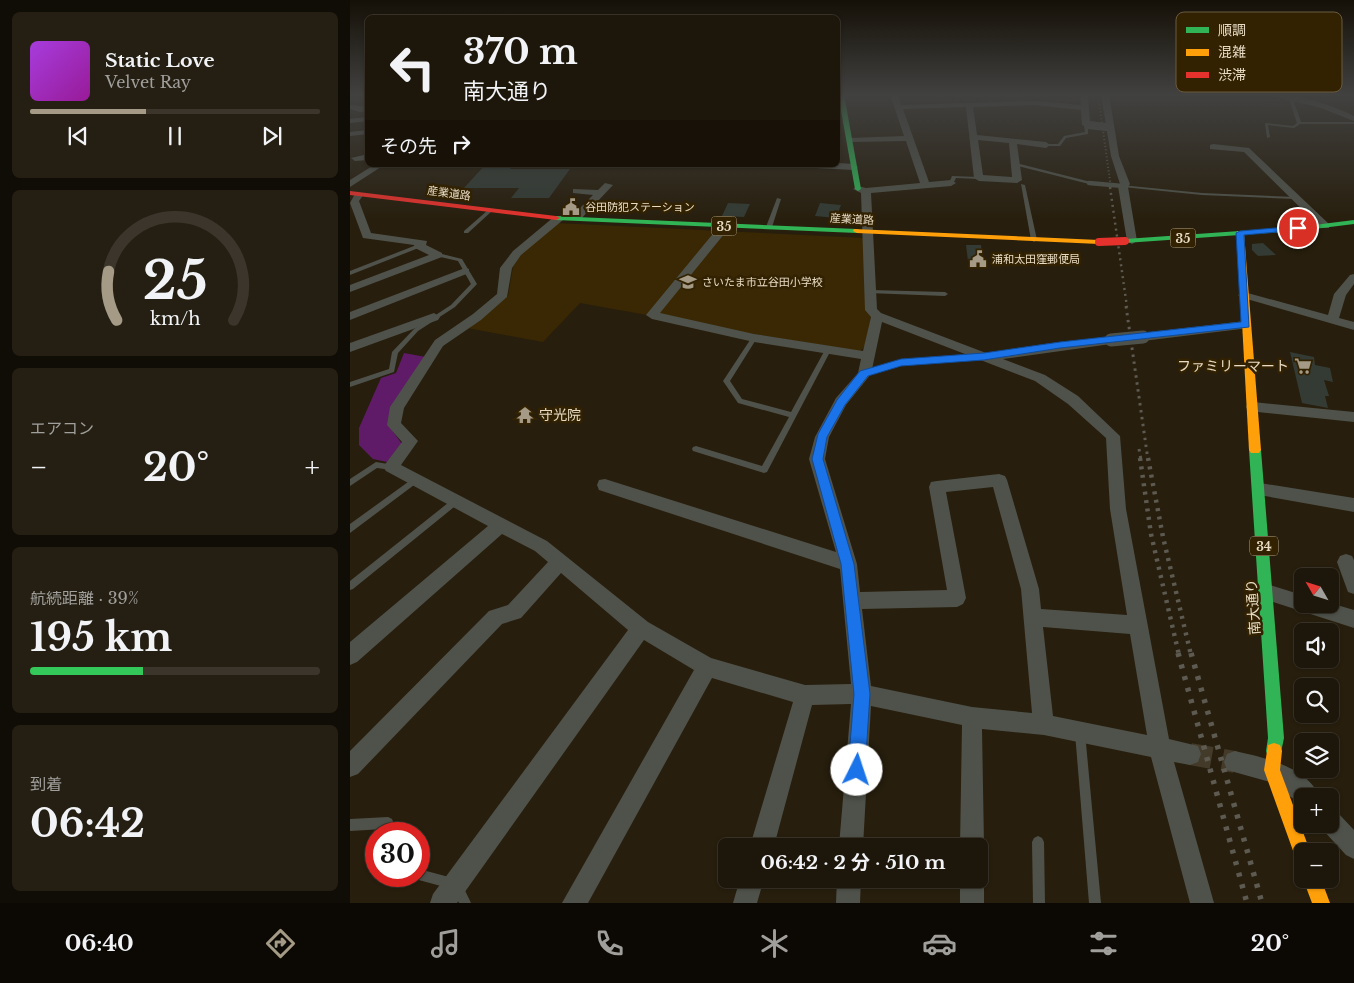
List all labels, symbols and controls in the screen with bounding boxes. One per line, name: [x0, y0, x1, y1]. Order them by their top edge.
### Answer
legend: [1176, 12, 1342, 92]
text: 順調: [1218, 21, 1246, 39]
text: 370 m: [463, 30, 578, 73]
icon: left: [380, 35, 445, 100]
text: 混雑: [1218, 43, 1246, 61]
text: Static Love: [105, 49, 215, 72]
text: 渋滞: [1218, 66, 1246, 84]
text: Velvet Ray: [105, 72, 191, 92]
text: 南大通り: [463, 78, 551, 105]
icon: previous: [64, 122, 92, 150]
icon: pause: [161, 122, 189, 150]
icon: next: [258, 122, 286, 150]
icon: right: [447, 130, 475, 158]
text: その先: [380, 135, 437, 158]
street label: 産業道路: [426, 183, 472, 203]
public building icon: 谷田防犯ステーション: [561, 197, 581, 217]
place label: 谷田防犯ステーション: [585, 200, 695, 214]
pin: [1277, 207, 1319, 249]
street label: 産業道路: [830, 211, 874, 227]
icon: arrive: [1284, 214, 1312, 242]
road number: 35: [712, 217, 736, 236]
road number: 35: [1170, 228, 1196, 248]
text: 25: [143, 249, 207, 313]
public building icon: 浦和太田窪郵便局: [968, 249, 988, 269]
place label: 浦和太田窪郵便局: [992, 252, 1080, 266]
school or university icon: さいたま市立谷田小学校: [678, 272, 698, 292]
place label: さいたま市立谷田小学校: [702, 275, 823, 289]
text: km/h: [150, 308, 200, 330]
supermarket icon: ファミリーマート: [1293, 356, 1313, 376]
place label: ファミリーマート: [1177, 357, 1289, 375]
temple icon: 守光院: [515, 405, 535, 425]
place label: 守光院: [539, 406, 581, 424]
text: エアコン: [30, 418, 94, 438]
text: 20°: [143, 444, 209, 491]
text: −: [30, 450, 48, 485]
text: +: [305, 450, 320, 485]
road number: 34: [1250, 536, 1278, 556]
north arrow: [1294, 568, 1339, 612]
map controls: [1294, 568, 1339, 888]
street label: 南大通り: [1242, 578, 1264, 636]
text: 航続距離 · 39%: [30, 588, 139, 608]
text: 195 km: [30, 614, 172, 661]
button: sound: [1294, 623, 1339, 668]
button: search: [1294, 678, 1339, 723]
button: layers: [1294, 733, 1339, 778]
position arrow: [830, 743, 882, 795]
text: 到着: [30, 774, 62, 794]
button: +: [1294, 788, 1339, 833]
text: 06:42: [30, 800, 145, 847]
speed limit sign: 30: [365, 822, 430, 887]
button: −: [1294, 843, 1339, 888]
text: 06:42 · 2 分 · 510 m: [761, 851, 945, 874]
icon: directions: [263, 926, 298, 961]
icon: music: [428, 926, 463, 961]
icon: phone: [592, 926, 627, 961]
icon: climate: [757, 926, 792, 961]
icon: car: [922, 926, 957, 961]
icon: filters: [1086, 926, 1121, 961]
text: 06:40: [65, 930, 134, 957]
text: 20°: [1251, 930, 1289, 957]

